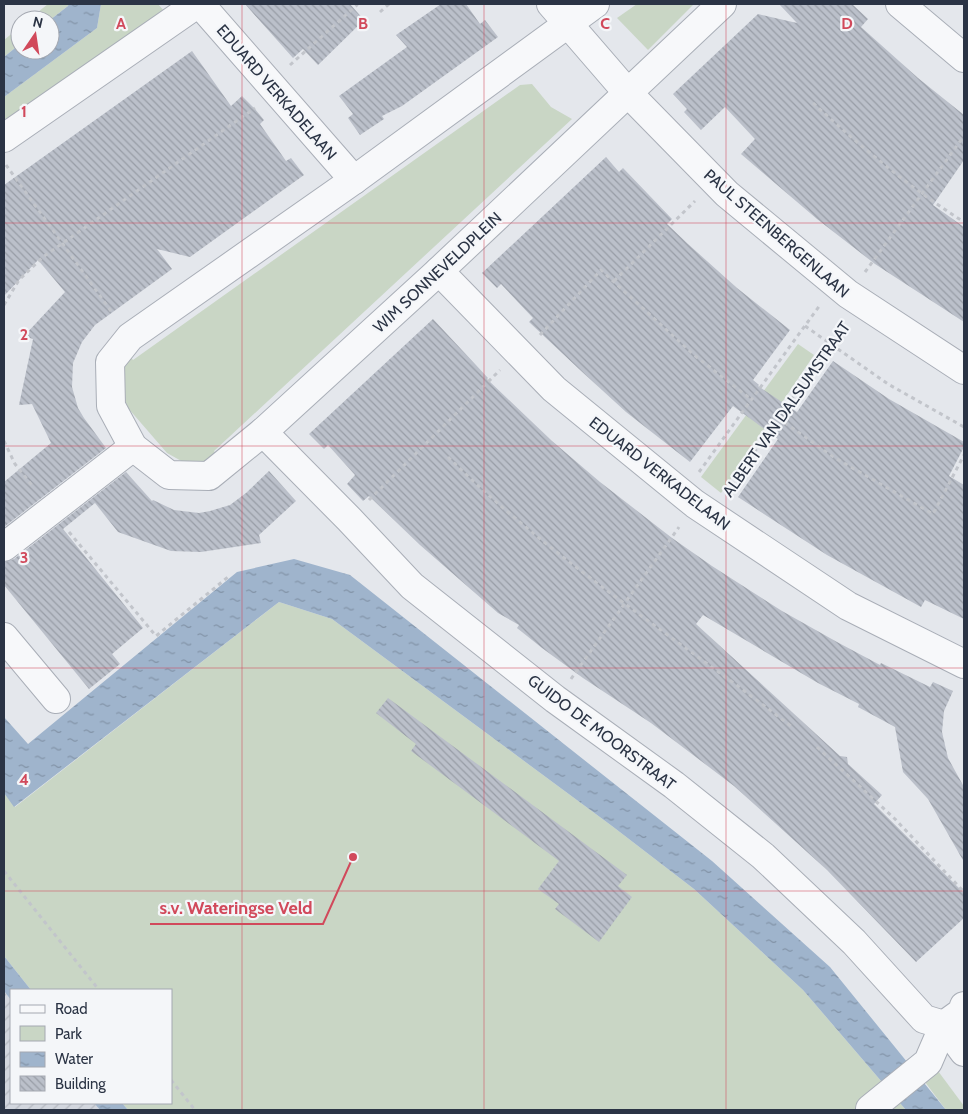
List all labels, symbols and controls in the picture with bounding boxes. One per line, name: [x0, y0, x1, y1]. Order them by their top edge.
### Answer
north arrow: [10, 10, 60, 60]
text: N: [31, 12, 45, 32]
text: A: [116, 14, 126, 33]
text: B: [358, 14, 368, 33]
text: C: [600, 14, 610, 33]
text: D: [841, 14, 853, 33]
street label: EDUARD VERKADELAAN: [213, 21, 341, 164]
text: 1: [21, 102, 27, 121]
street label: PAUL STEENBERGENLAAN: [700, 165, 853, 302]
street label: WIM SONNEVELDPLEIN: [369, 208, 505, 337]
street label: ALBERT VAN DALSUMSTRAAT: [719, 318, 855, 501]
text: 2: [20, 325, 28, 344]
street label: EDUARD VERKADELAAN: [586, 413, 734, 534]
text: 3: [20, 548, 28, 567]
street label: GUIDO DE MOORSTRAAT: [524, 671, 680, 794]
text: 4: [19, 770, 29, 789]
callout: s.v. Wateringse Veld: [150, 891, 323, 924]
text: s.v. Wateringse Veld: [159, 897, 313, 919]
legend: [10, 989, 172, 1104]
text: Road: [55, 1000, 88, 1018]
text: Park: [55, 1025, 82, 1043]
text: Water: [55, 1050, 93, 1068]
text: Building: [55, 1075, 106, 1093]

